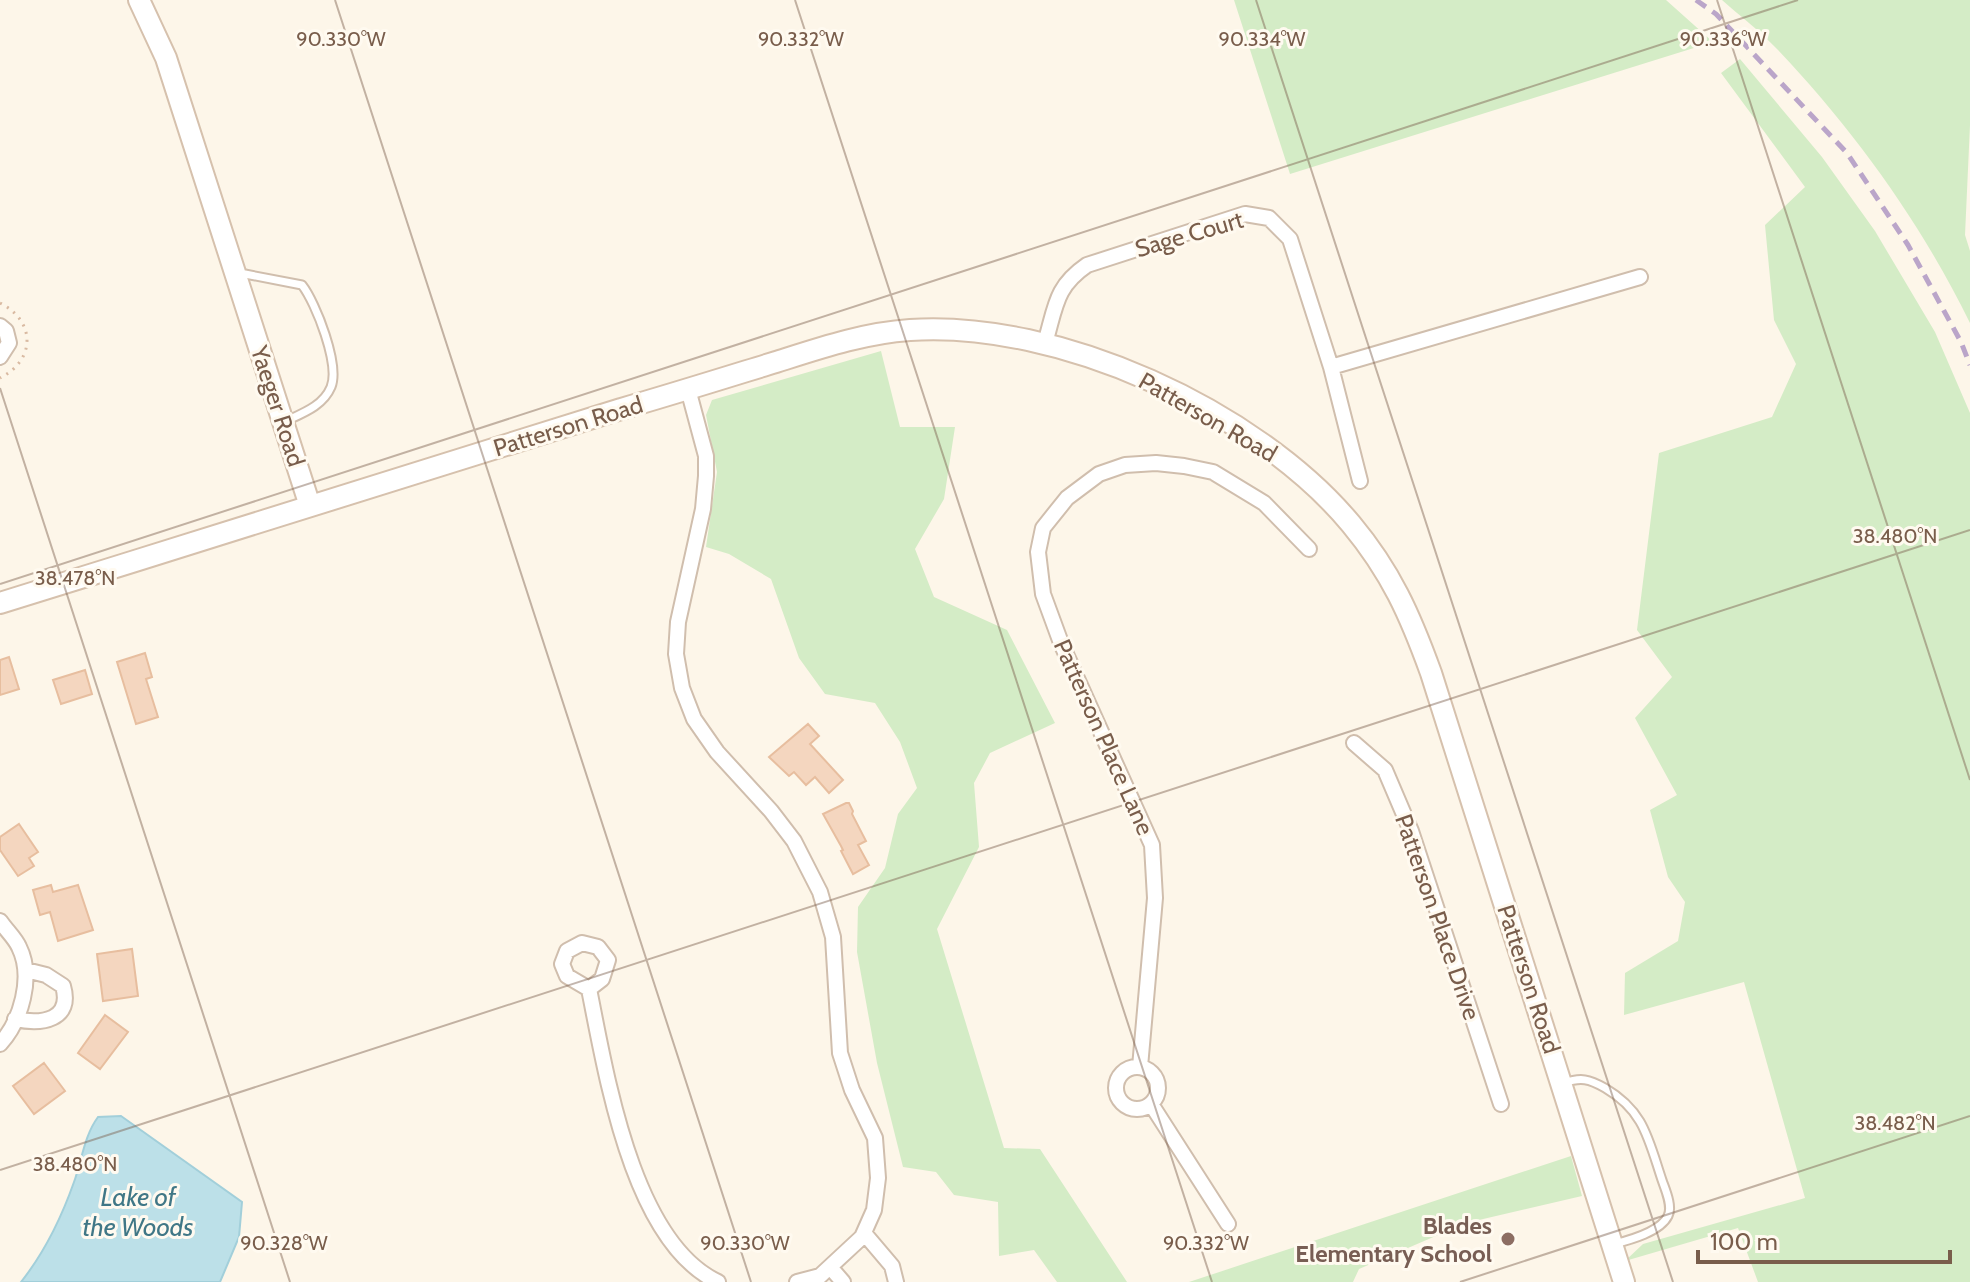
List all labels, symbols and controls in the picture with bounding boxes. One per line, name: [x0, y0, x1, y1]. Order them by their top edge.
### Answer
text: 90.330°W: [296, 27, 386, 51]
text: 90.332°W: [758, 27, 844, 51]
text: 90.334°W: [1219, 27, 1305, 51]
text: 90.336°W: [1680, 27, 1766, 51]
street label: Sage Court: [1132, 205, 1246, 263]
street label: Yaeger Road: [245, 341, 311, 470]
street label: Patterson Road: [1134, 366, 1282, 468]
street label: Patterson Road: [490, 390, 646, 462]
text: 38.480°N: [1853, 524, 1937, 548]
text: 38.478°N: [35, 566, 115, 590]
street label: Patterson Place Lane: [1048, 635, 1160, 839]
street label: Patterson Place Drive: [1389, 810, 1487, 1024]
street label: Patterson Road: [1491, 901, 1567, 1057]
text: 38.482°N: [1854, 1111, 1936, 1135]
text: 38.480°N: [33, 1152, 117, 1176]
water label: Lake of the Woods: [83, 1181, 193, 1243]
place label: Blades Elementary School: [1295, 1211, 1492, 1268]
scale bar: [1698, 1214, 1950, 1264]
text: 100 m: [1710, 1227, 1778, 1256]
marker: Blades Elementary School: [1499, 1230, 1517, 1248]
text: 90.328°W: [240, 1231, 328, 1255]
text: 90.330°W: [700, 1231, 790, 1255]
text: 90.332°W: [1163, 1231, 1249, 1255]

